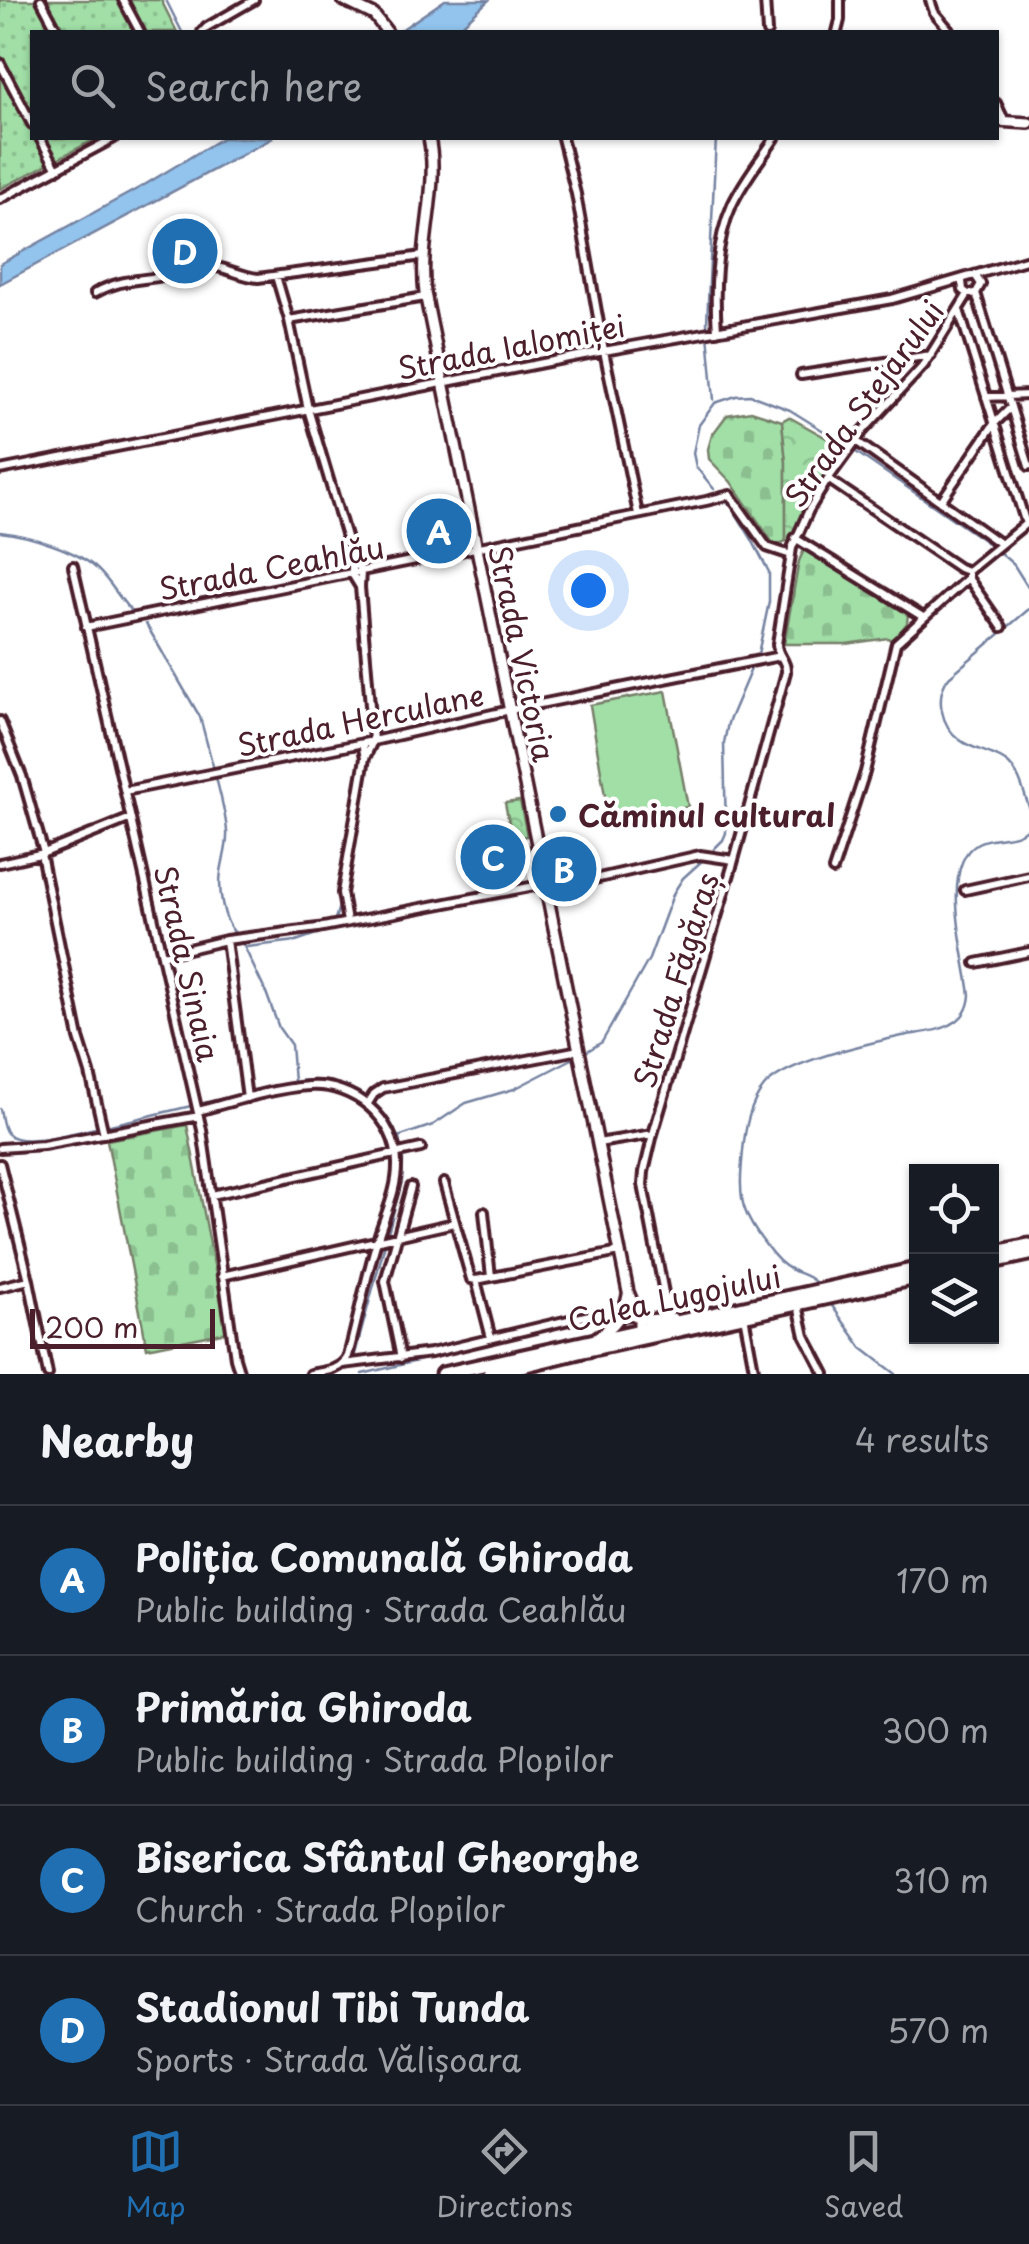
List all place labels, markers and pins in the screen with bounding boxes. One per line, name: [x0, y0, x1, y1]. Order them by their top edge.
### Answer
pin: D: [152, 214, 218, 288]
pin: A: [406, 494, 472, 568]
place label: Căminul cultural: [578, 792, 835, 837]
marker: Căminul cultural: [547, 803, 569, 825]
pin: C: [460, 820, 526, 894]
pin: B: [532, 832, 596, 906]

